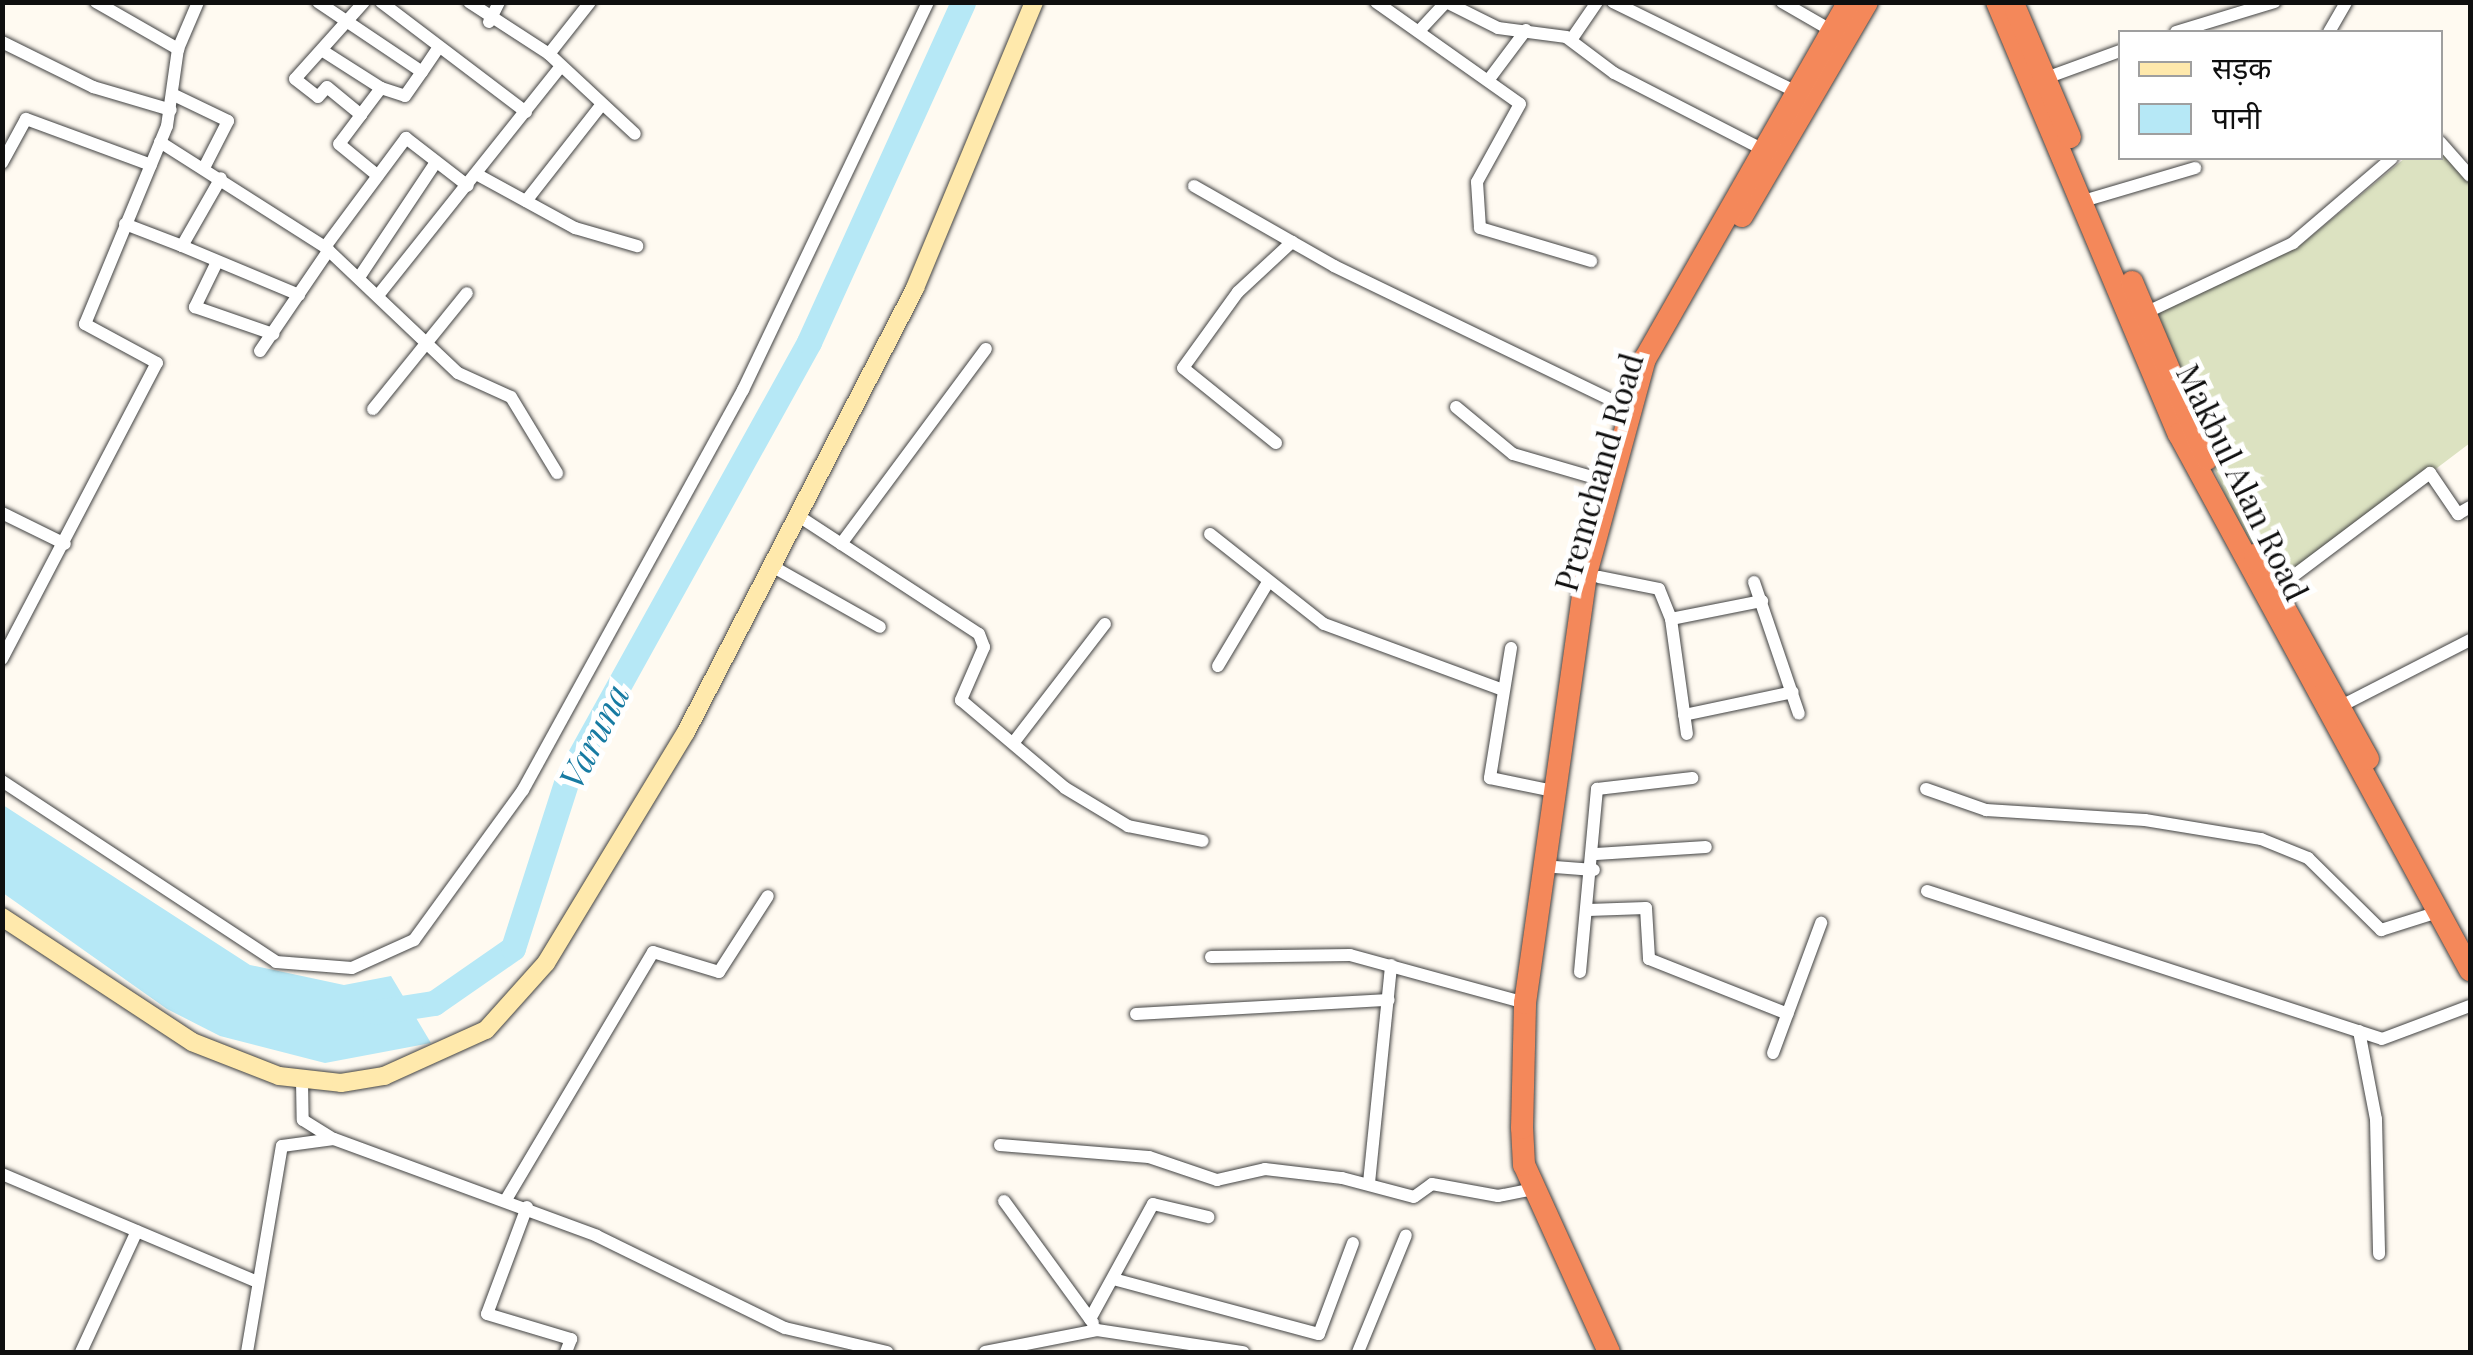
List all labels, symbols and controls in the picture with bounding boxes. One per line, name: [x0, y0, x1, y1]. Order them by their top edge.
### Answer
legend: [2118, 30, 2443, 160]
text: सड़क: [2212, 47, 2271, 87]
text: पानी: [2212, 97, 2261, 137]
street label: Premchand Road: [1546, 349, 1650, 595]
street label: Makbul Alan Road: [2169, 357, 2317, 607]
water label: Varuna: [549, 677, 637, 795]

